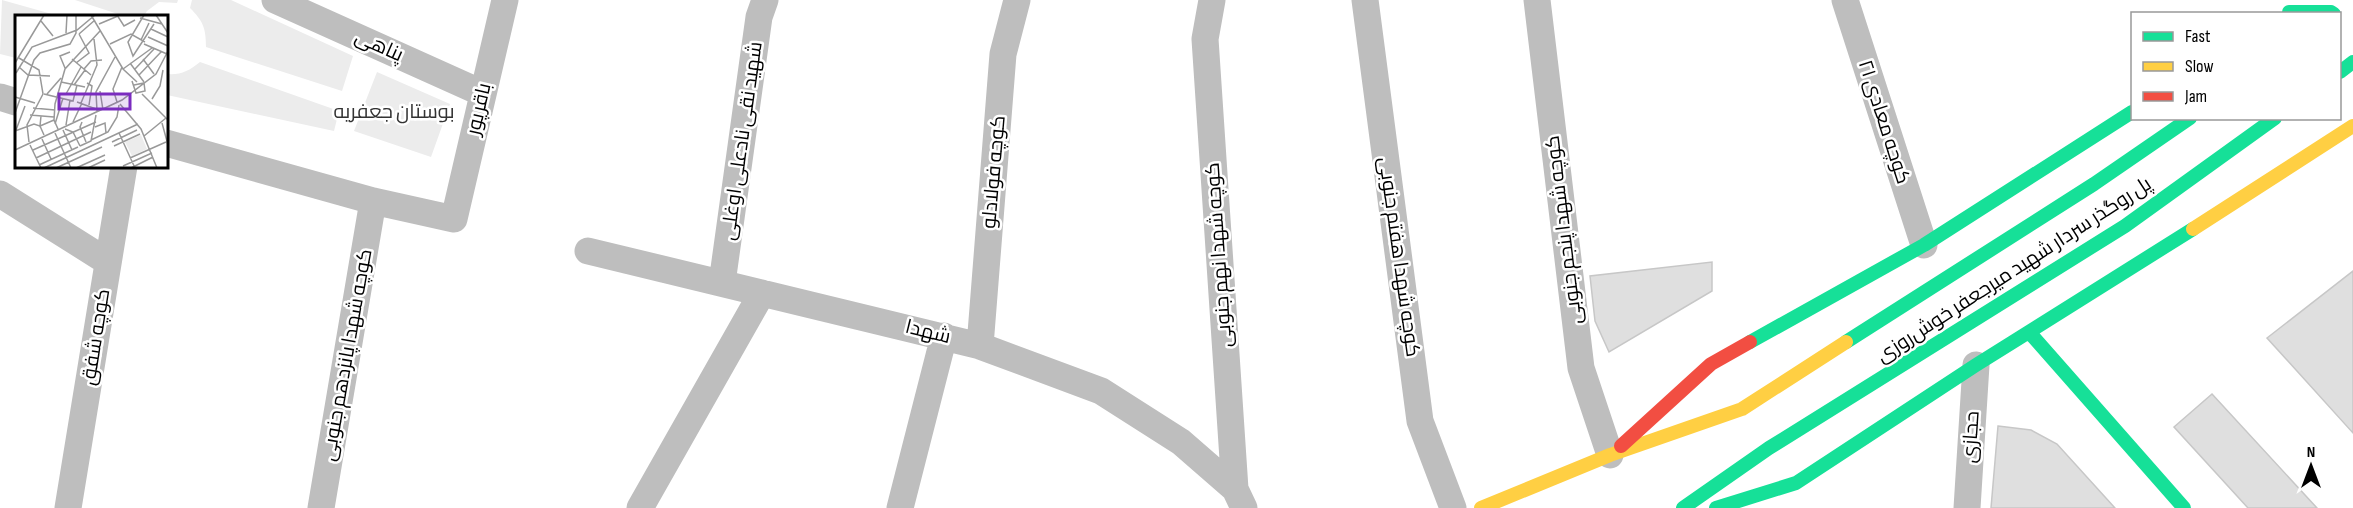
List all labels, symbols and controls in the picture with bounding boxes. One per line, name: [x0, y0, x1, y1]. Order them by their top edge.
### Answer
legend: [2131, 12, 2341, 120]
inset map: [15, 15, 168, 168]
street label: پناهی: [351, 25, 408, 68]
text: Fast: [2185, 26, 2211, 47]
street label: شهید نقی نادعلی اوغلی: [716, 40, 768, 242]
text: Slow: [2185, 56, 2214, 77]
street label: کوچه معادی ۲۱: [1853, 57, 1915, 187]
street label: باقرپور: [461, 80, 497, 139]
text: Jam: [2184, 86, 2207, 107]
park label: بوستان جعفریه: [333, 100, 455, 124]
street label: کوچه فولادلو: [977, 115, 1011, 229]
street label: کوچه شهدا پنجم جنوبی: [1541, 134, 1588, 326]
street label: کوچه شهدا هفتم جنوبی: [1372, 156, 1425, 359]
street label: کوچه شهدا نهم جنوبی: [1201, 162, 1238, 348]
street label: پل روگذر سردار شهید میرجعفر خوش‌روزی: [1872, 172, 2157, 368]
street label: کوچه شهدا پانزدهم جنوبی: [317, 247, 378, 463]
street label: کوچه شفق: [77, 287, 115, 387]
street label: شهدا: [903, 315, 953, 349]
street label: حجازی: [1957, 410, 1985, 464]
north arrow: [2281, 436, 2341, 496]
text: N: [2307, 443, 2315, 462]

